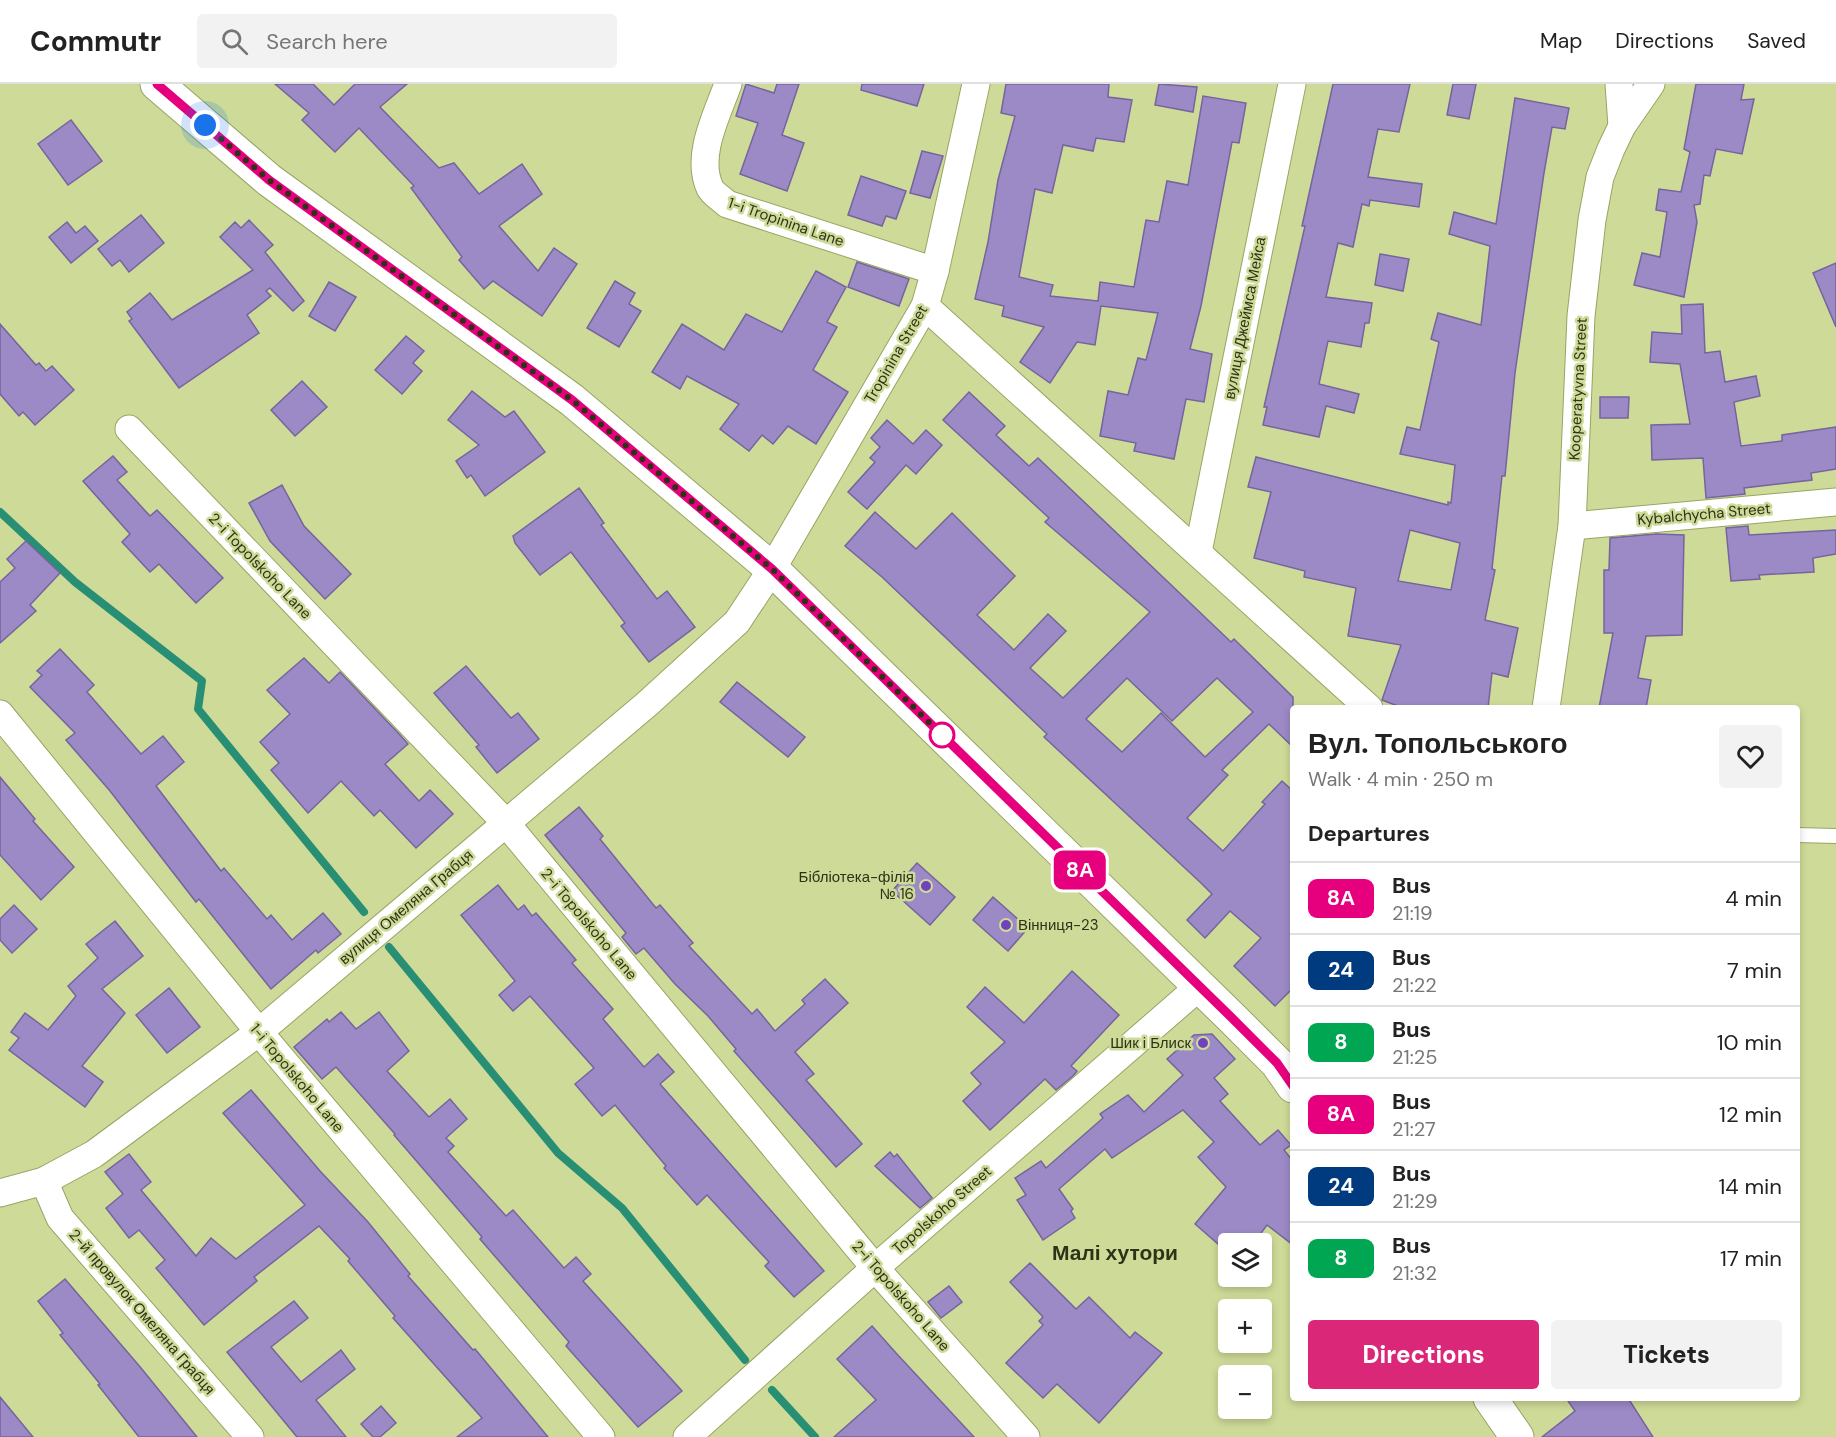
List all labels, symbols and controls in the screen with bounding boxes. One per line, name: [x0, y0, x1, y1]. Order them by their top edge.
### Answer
search box: [197, 14, 617, 68]
text: Commutr: [30, 23, 161, 60]
icon: search: [218, 25, 251, 58]
text: Search here: [266, 27, 388, 56]
text: Map: [1540, 27, 1582, 55]
text: Directions: [1615, 27, 1714, 55]
text: Saved: [1747, 27, 1806, 55]
your location: [190, 110, 220, 140]
street label: 1-i Tropinina Lane: [725, 193, 847, 251]
street label: вулиця Джеймса Мейса: [1219, 234, 1271, 401]
street label: Tropinina Street: [860, 301, 932, 407]
street label: Kooperatyvna Street: [1564, 317, 1592, 461]
street label: Kybalchycha Street: [1637, 498, 1772, 530]
street label: 2-i Topolskoho Lane: [204, 509, 316, 623]
unlabelled marker: [929, 722, 955, 748]
text: Вул. Топольського: [1308, 725, 1568, 762]
button: heart: [1719, 725, 1782, 788]
text: Walk · 4 min · 250 m: [1308, 766, 1493, 792]
text: Departures: [1308, 819, 1430, 848]
street label: вулиця Омеляна Грабця: [335, 845, 477, 969]
line badge: 8А: [1053, 850, 1107, 890]
text: 8А: [1066, 856, 1094, 884]
street label: 2-i Topolskoho Lane: [536, 864, 642, 984]
place label: Бібліотека-філія № 16: [799, 867, 914, 904]
text: Bus: [1392, 871, 1431, 900]
marker: Бібліотека-філія № 16: [919, 879, 933, 893]
text: 8А: [1327, 884, 1355, 912]
text: 4 min: [1725, 884, 1782, 913]
text: 21:19: [1392, 900, 1433, 926]
place label: Вінниця-23: [1018, 915, 1099, 935]
marker: Вінниця-23: [999, 918, 1013, 932]
text: Bus: [1392, 943, 1431, 972]
text: 24: [1328, 956, 1354, 984]
text: 7 min: [1727, 956, 1782, 985]
text: 21:22: [1392, 972, 1437, 998]
text: Bus: [1392, 1015, 1431, 1044]
street label: 1-i Topolskoho Lane: [246, 1019, 348, 1137]
text: 8: [1334, 1028, 1348, 1056]
text: 10 min: [1717, 1028, 1782, 1057]
place label: Шик і Блиск: [1110, 1033, 1191, 1053]
marker: Шик і Блиск: [1196, 1036, 1210, 1050]
text: 21:25: [1392, 1044, 1438, 1070]
text: Bus: [1392, 1087, 1431, 1116]
text: 8А: [1327, 1100, 1355, 1128]
text: 12 min: [1719, 1100, 1782, 1129]
text: 21:27: [1392, 1116, 1436, 1142]
text: Bus: [1392, 1159, 1431, 1188]
street label: Topolskoho Street: [888, 1161, 996, 1259]
text: 24: [1328, 1172, 1354, 1200]
text: 14 min: [1718, 1172, 1782, 1201]
text: 21:29: [1392, 1188, 1438, 1214]
street label: 2-й провулок Омеляна Грабця: [65, 1225, 219, 1399]
text: Bus: [1392, 1231, 1431, 1260]
map controls: [1218, 1233, 1272, 1419]
button: layers: [1218, 1233, 1272, 1287]
street label: 2-i Topolskoho Lane: [847, 1237, 955, 1355]
district label: Малі хутори: [1052, 1239, 1178, 1267]
text: 8: [1334, 1244, 1348, 1272]
text: 17 min: [1720, 1244, 1782, 1273]
text: 21:32: [1392, 1260, 1437, 1286]
button: +: [1218, 1299, 1272, 1353]
button: Directions: [1308, 1320, 1539, 1389]
button: Tickets: [1551, 1320, 1782, 1389]
button: −: [1218, 1365, 1272, 1419]

